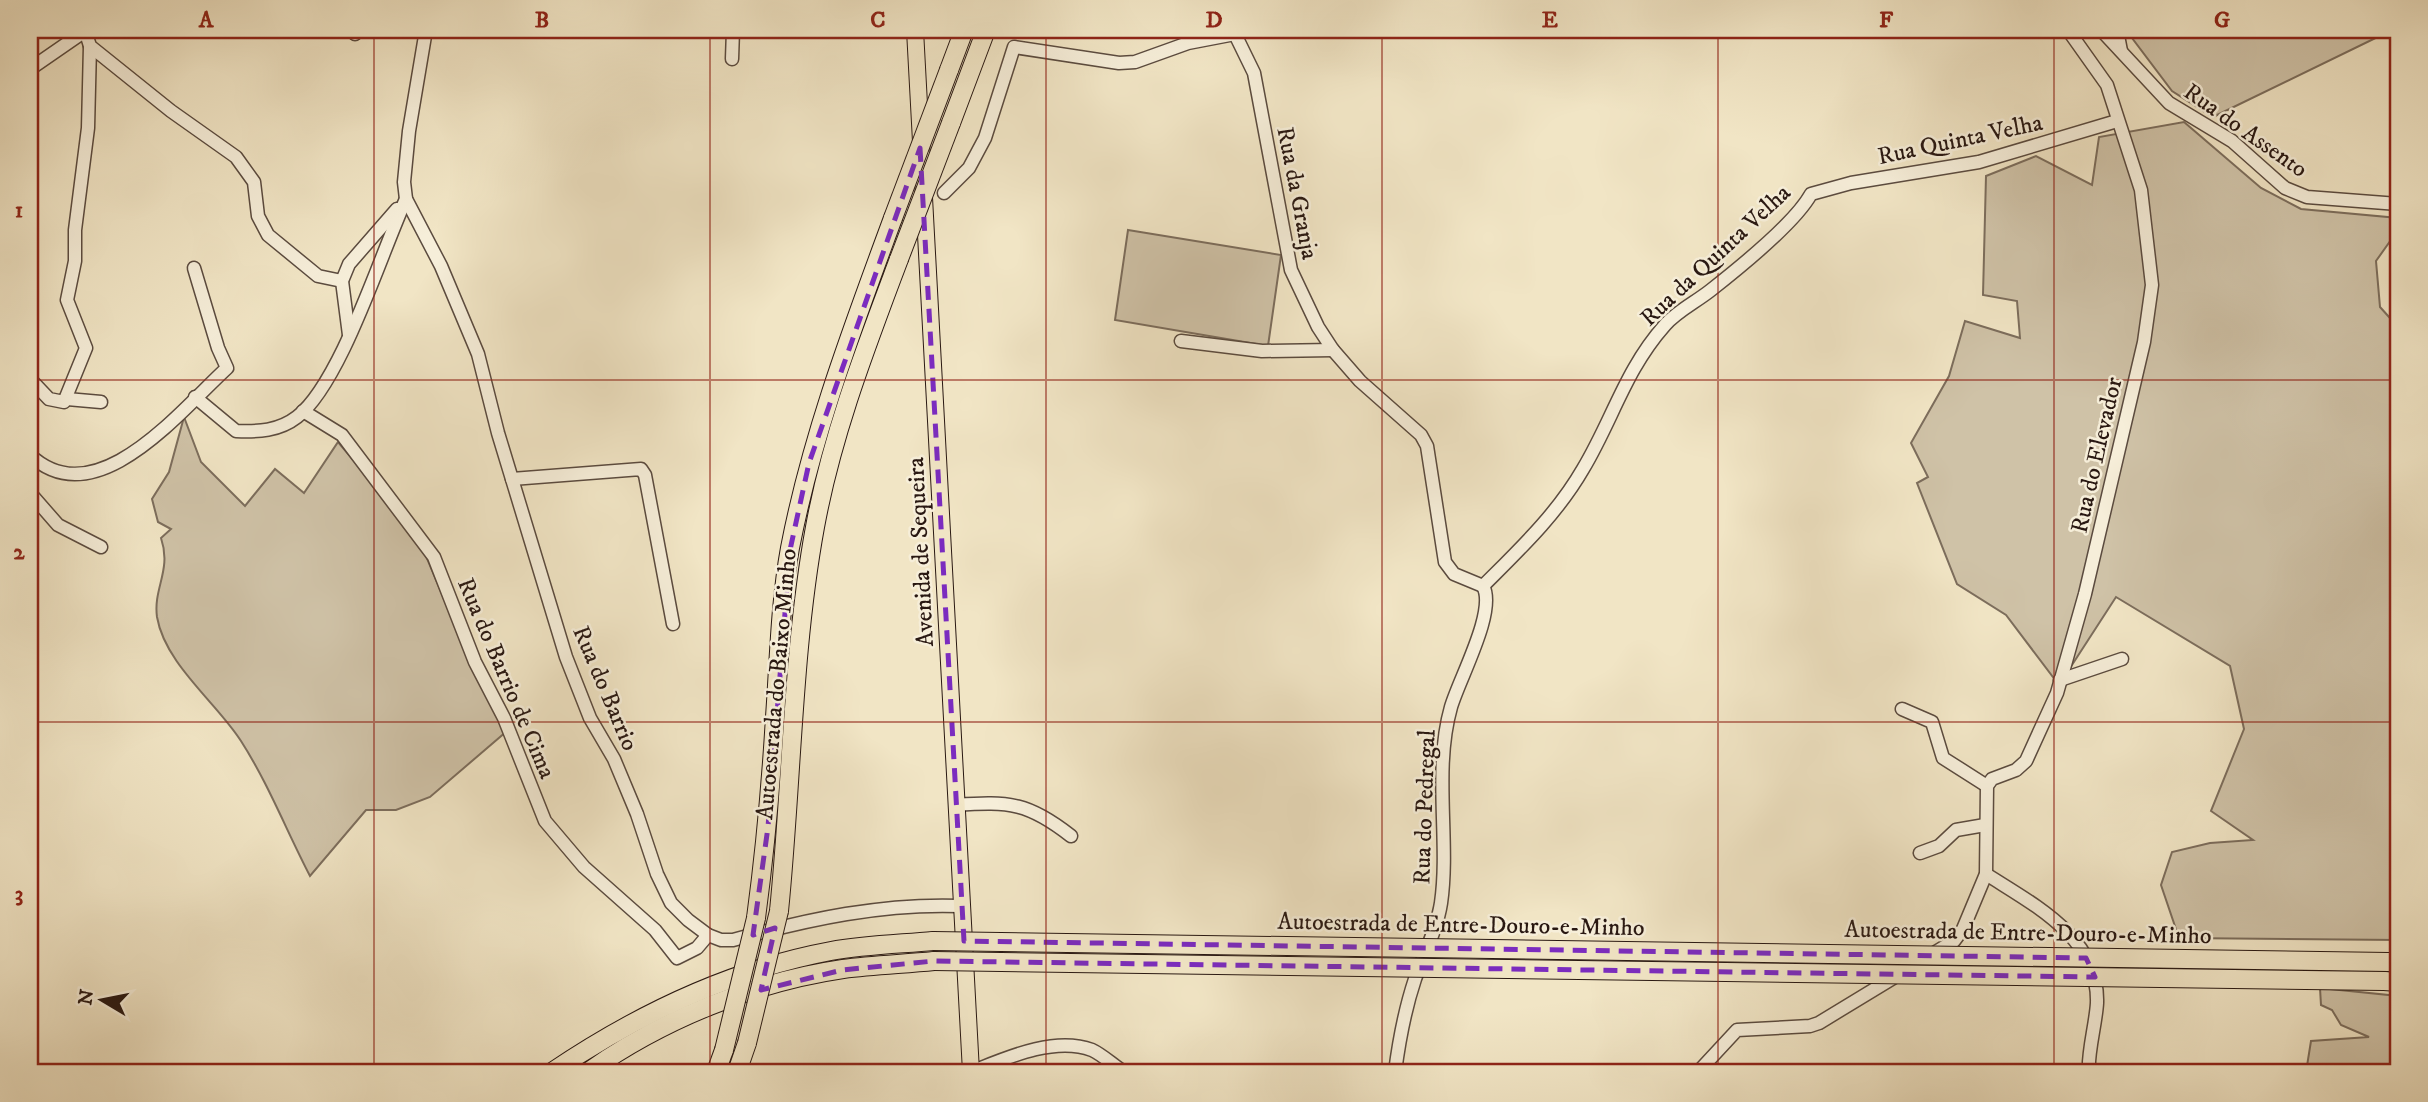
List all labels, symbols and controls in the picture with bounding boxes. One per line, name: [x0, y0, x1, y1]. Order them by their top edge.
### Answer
text: A: [198, 6, 215, 35]
text: B: [535, 6, 549, 35]
text: C: [870, 6, 886, 35]
text: D: [1205, 6, 1223, 35]
text: E: [1542, 6, 1558, 35]
text: F: [1879, 6, 1894, 35]
text: G: [2214, 6, 2230, 35]
street label: Rua do Assento: [2178, 77, 2313, 185]
street label: Rua Quinta Velha: [1875, 108, 2046, 172]
street label: Rua da Granja: [1269, 124, 1325, 263]
street label: Rua da Quinta Velha: [1634, 178, 1798, 333]
text: 1: [15, 196, 23, 225]
street label: Rua do Elevador: [2064, 374, 2129, 536]
street label: Avenida de Sequeira: [901, 456, 941, 647]
text: 2: [13, 538, 25, 567]
street label: Autoestrada do Baixo Minho: [750, 547, 804, 821]
street label: Rua do Barrio de Cima: [450, 573, 562, 784]
street label: Rua do Barrio: [565, 621, 645, 755]
street label: Rua do Pedregal: [1407, 728, 1443, 885]
text: 3: [15, 880, 23, 909]
street label: Autoestrada de Entre-Douro-e-Minho: [1277, 907, 1645, 943]
street label: Autoestrada de Entre-Douro-e-Minho: [1844, 915, 2212, 951]
north arrow: [66, 965, 136, 1036]
text: N: [74, 987, 99, 1007]

